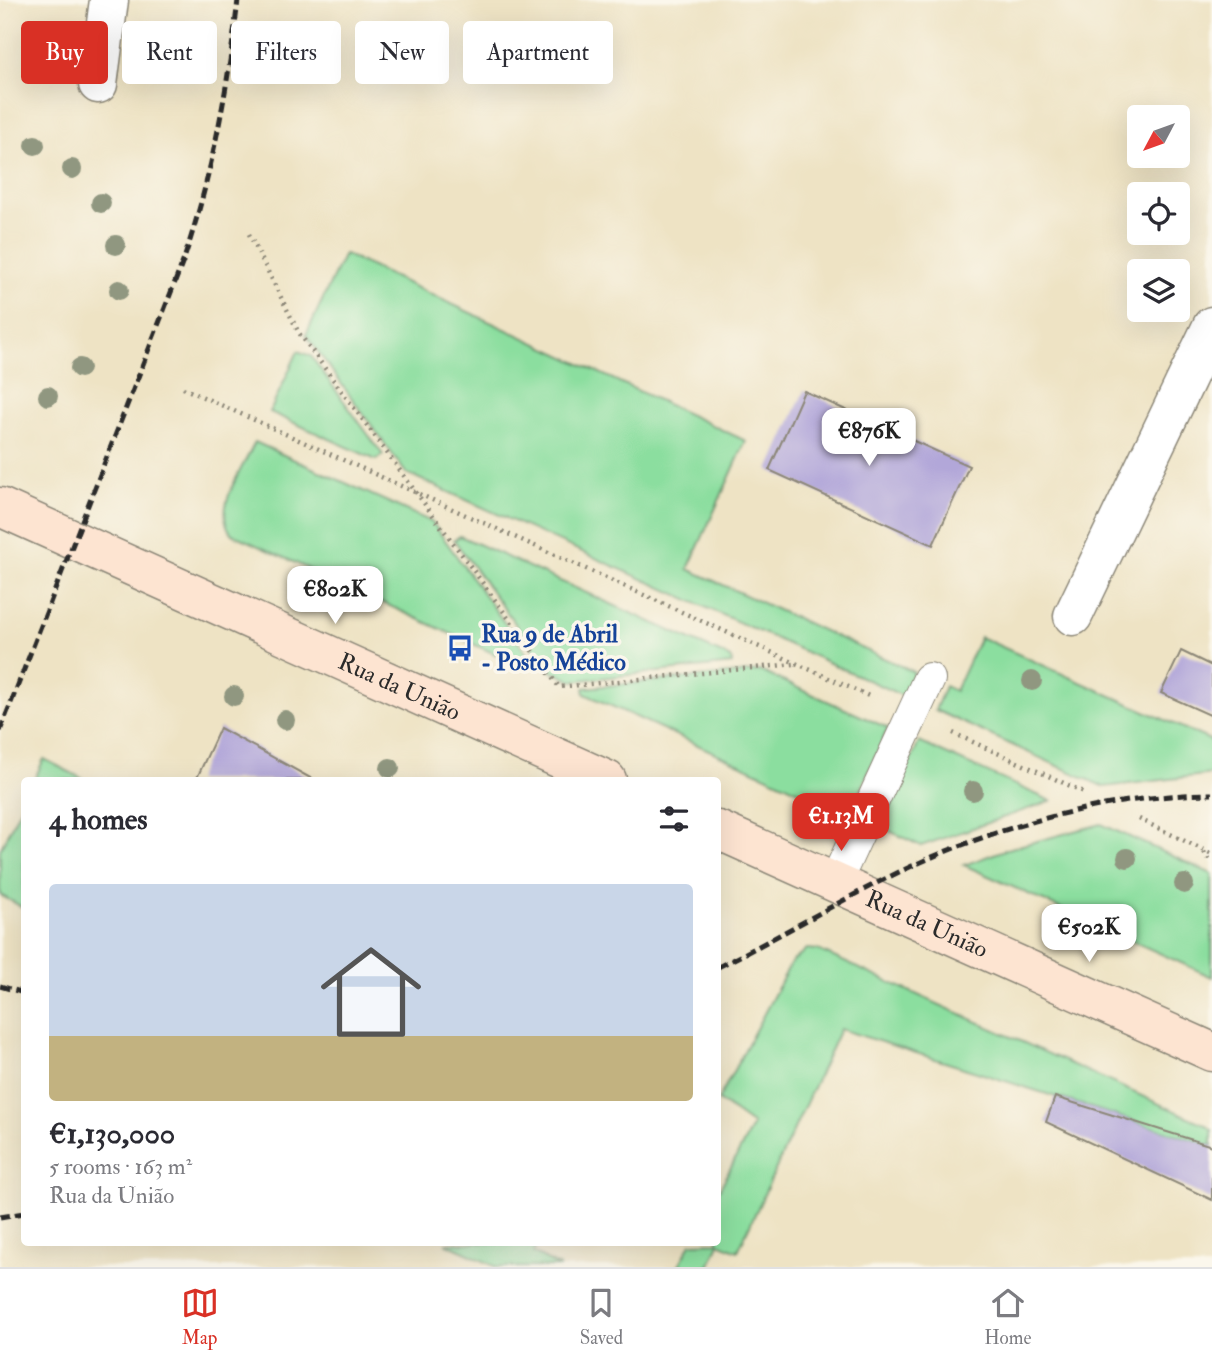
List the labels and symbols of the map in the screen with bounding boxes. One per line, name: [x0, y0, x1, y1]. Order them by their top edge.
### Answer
north arrow: [1127, 105, 1190, 168]
pin: €876K: [820, 408, 918, 468]
pin: €802K: [286, 566, 384, 626]
place label: Rua 9 de Abril - Posto Médico: [481, 619, 626, 678]
bus stop icon: Rua 9 de Abril - Posto Médico: [445, 633, 475, 663]
street label: Rua da União: [333, 646, 465, 728]
pin: €1.13M: [784, 794, 898, 853]
street label: Rua da União: [861, 883, 993, 965]
pin: €502K: [1040, 904, 1138, 964]

